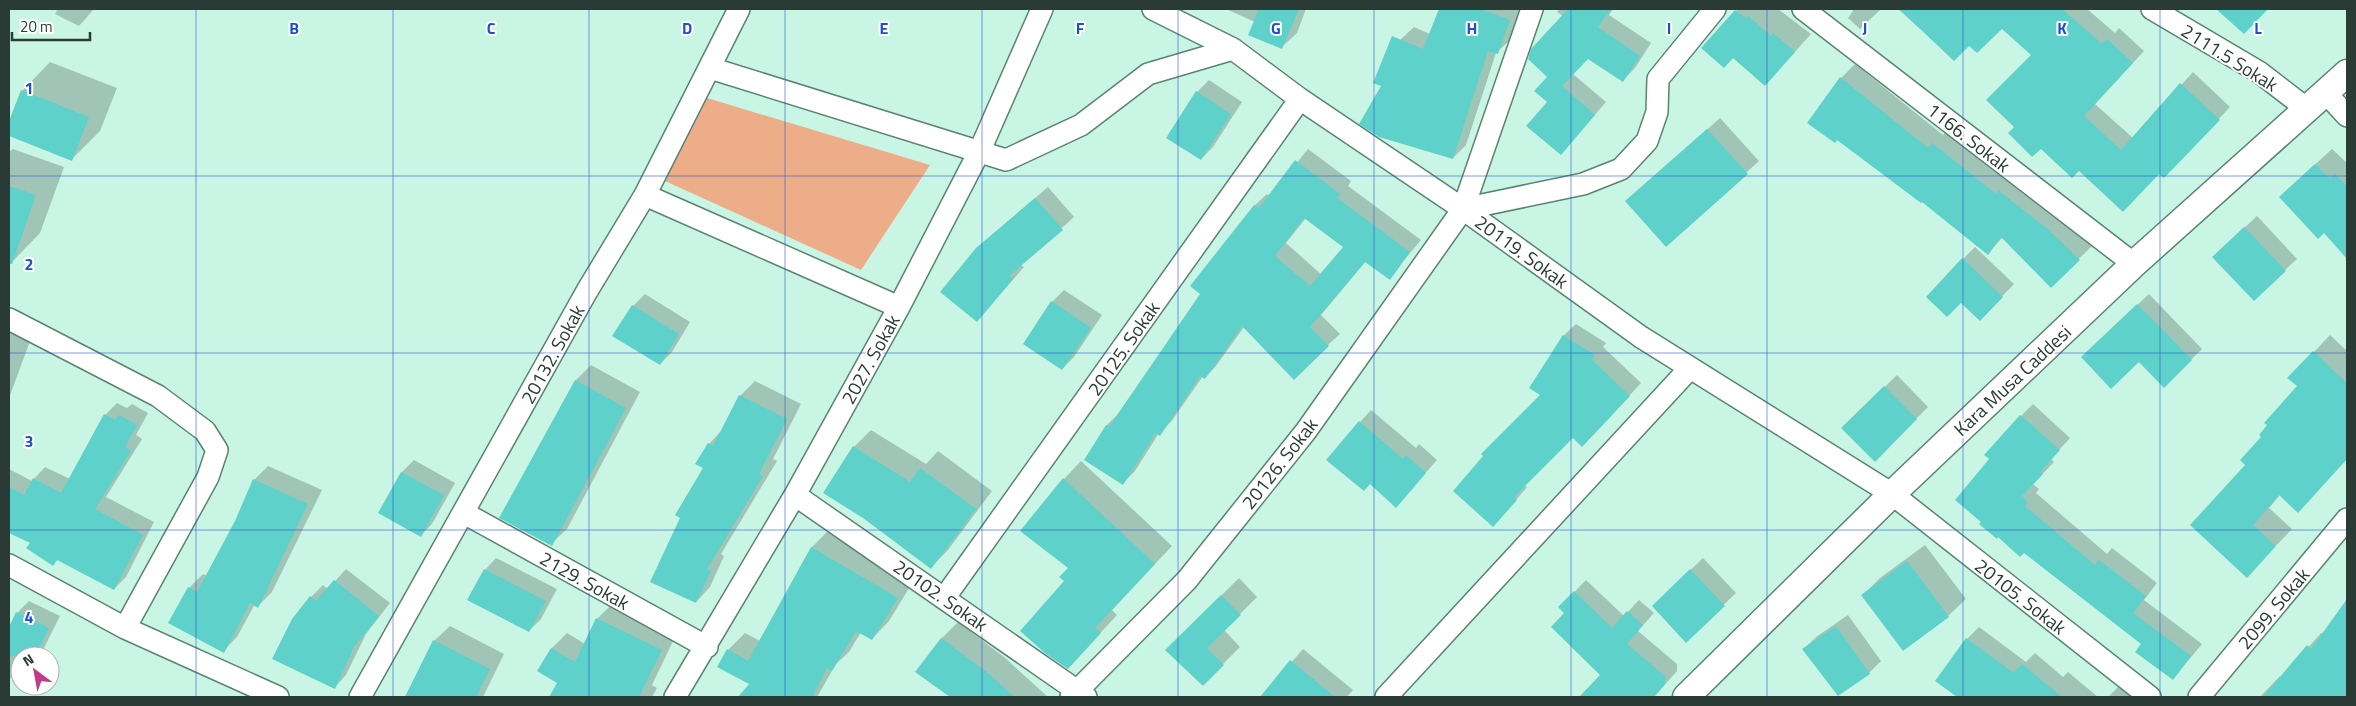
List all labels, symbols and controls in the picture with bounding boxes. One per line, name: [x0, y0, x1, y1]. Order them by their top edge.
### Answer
scale bar: [12, 10, 90, 42]
text: 20 m: [20, 15, 53, 38]
text: B: [289, 16, 299, 40]
text: C: [487, 16, 496, 40]
text: D: [682, 16, 692, 40]
text: E: [880, 16, 889, 40]
text: F: [1076, 16, 1085, 40]
text: G: [1271, 16, 1281, 40]
text: H: [1467, 16, 1477, 40]
text: I: [1667, 16, 1671, 40]
text: J: [1863, 16, 1867, 40]
text: K: [2057, 16, 2067, 40]
street label: 2111.5 Sokak: [2176, 16, 2284, 98]
text: L: [2254, 16, 2262, 40]
text: 1: [25, 76, 33, 100]
street label: 1166. Sokak: [1921, 95, 2017, 179]
street label: 20119. Sokak: [1469, 207, 1575, 295]
text: 2: [25, 252, 33, 276]
street label: 20125. Sokak: [1080, 295, 1166, 401]
street label: 20132. Sokak: [513, 299, 591, 409]
street label: 2027. Sokak: [833, 309, 907, 409]
street label: Kara Musa Caddesi: [1947, 318, 2077, 442]
street label: 20126. Sokak: [1234, 411, 1324, 515]
text: 3: [25, 429, 33, 453]
street label: 2129. Sokak: [535, 543, 635, 617]
street label: 20105. Sokak: [1969, 551, 2073, 641]
street label: 20102. Sokak: [888, 552, 994, 638]
street label: 2099. Sokak: [2230, 561, 2316, 655]
text: 4: [25, 605, 34, 629]
north arrow: [10, 646, 60, 696]
text: N: [18, 648, 38, 671]

